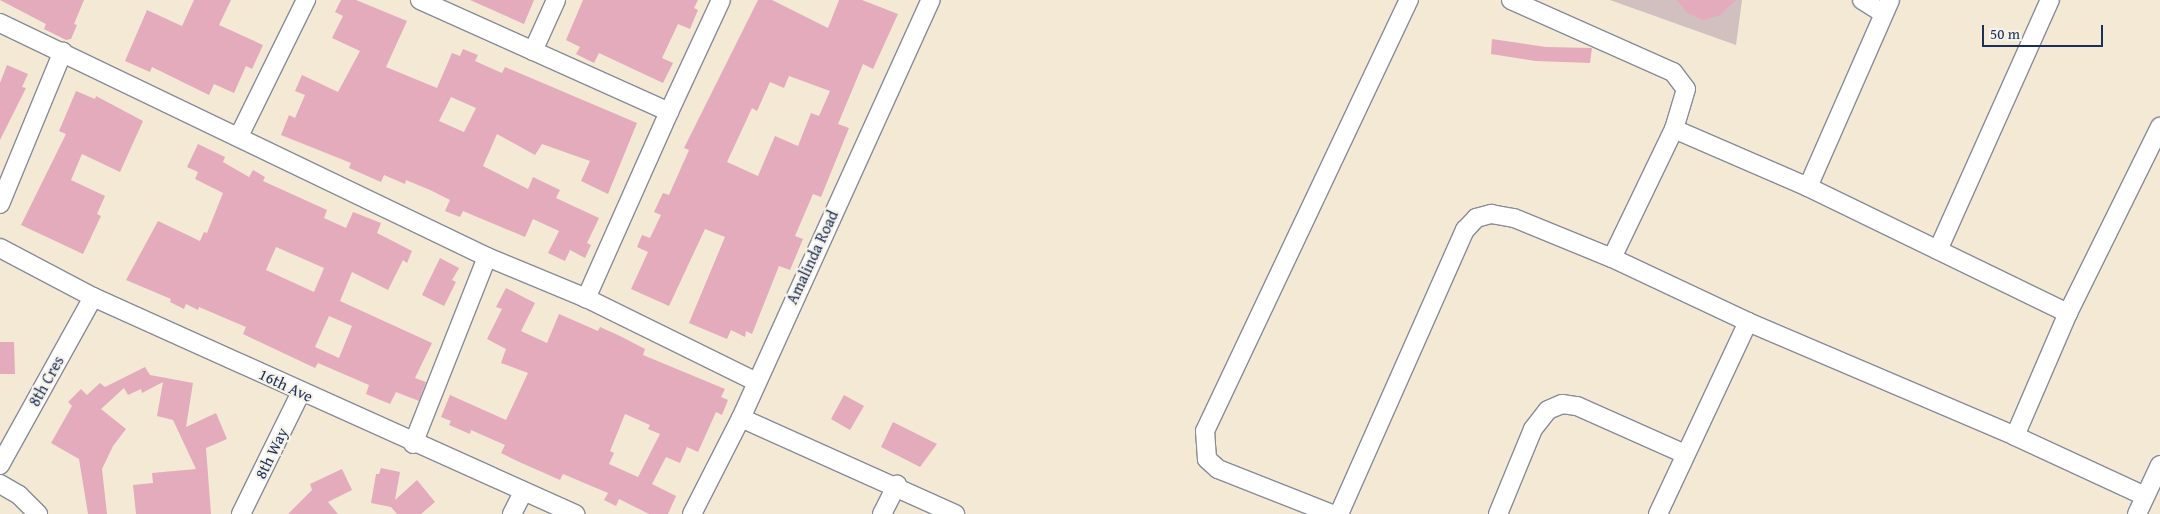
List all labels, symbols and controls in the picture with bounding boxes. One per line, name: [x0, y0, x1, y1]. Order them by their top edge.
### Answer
scale bar: [1985, 15, 2106, 47]
text: 50 m: [1990, 23, 2020, 44]
street label: Amalinda Road: [782, 207, 842, 307]
street label: 8th Cres: [24, 352, 68, 410]
street label: 16th Ave: [256, 364, 316, 406]
street label: 8th Way: [250, 424, 292, 482]

